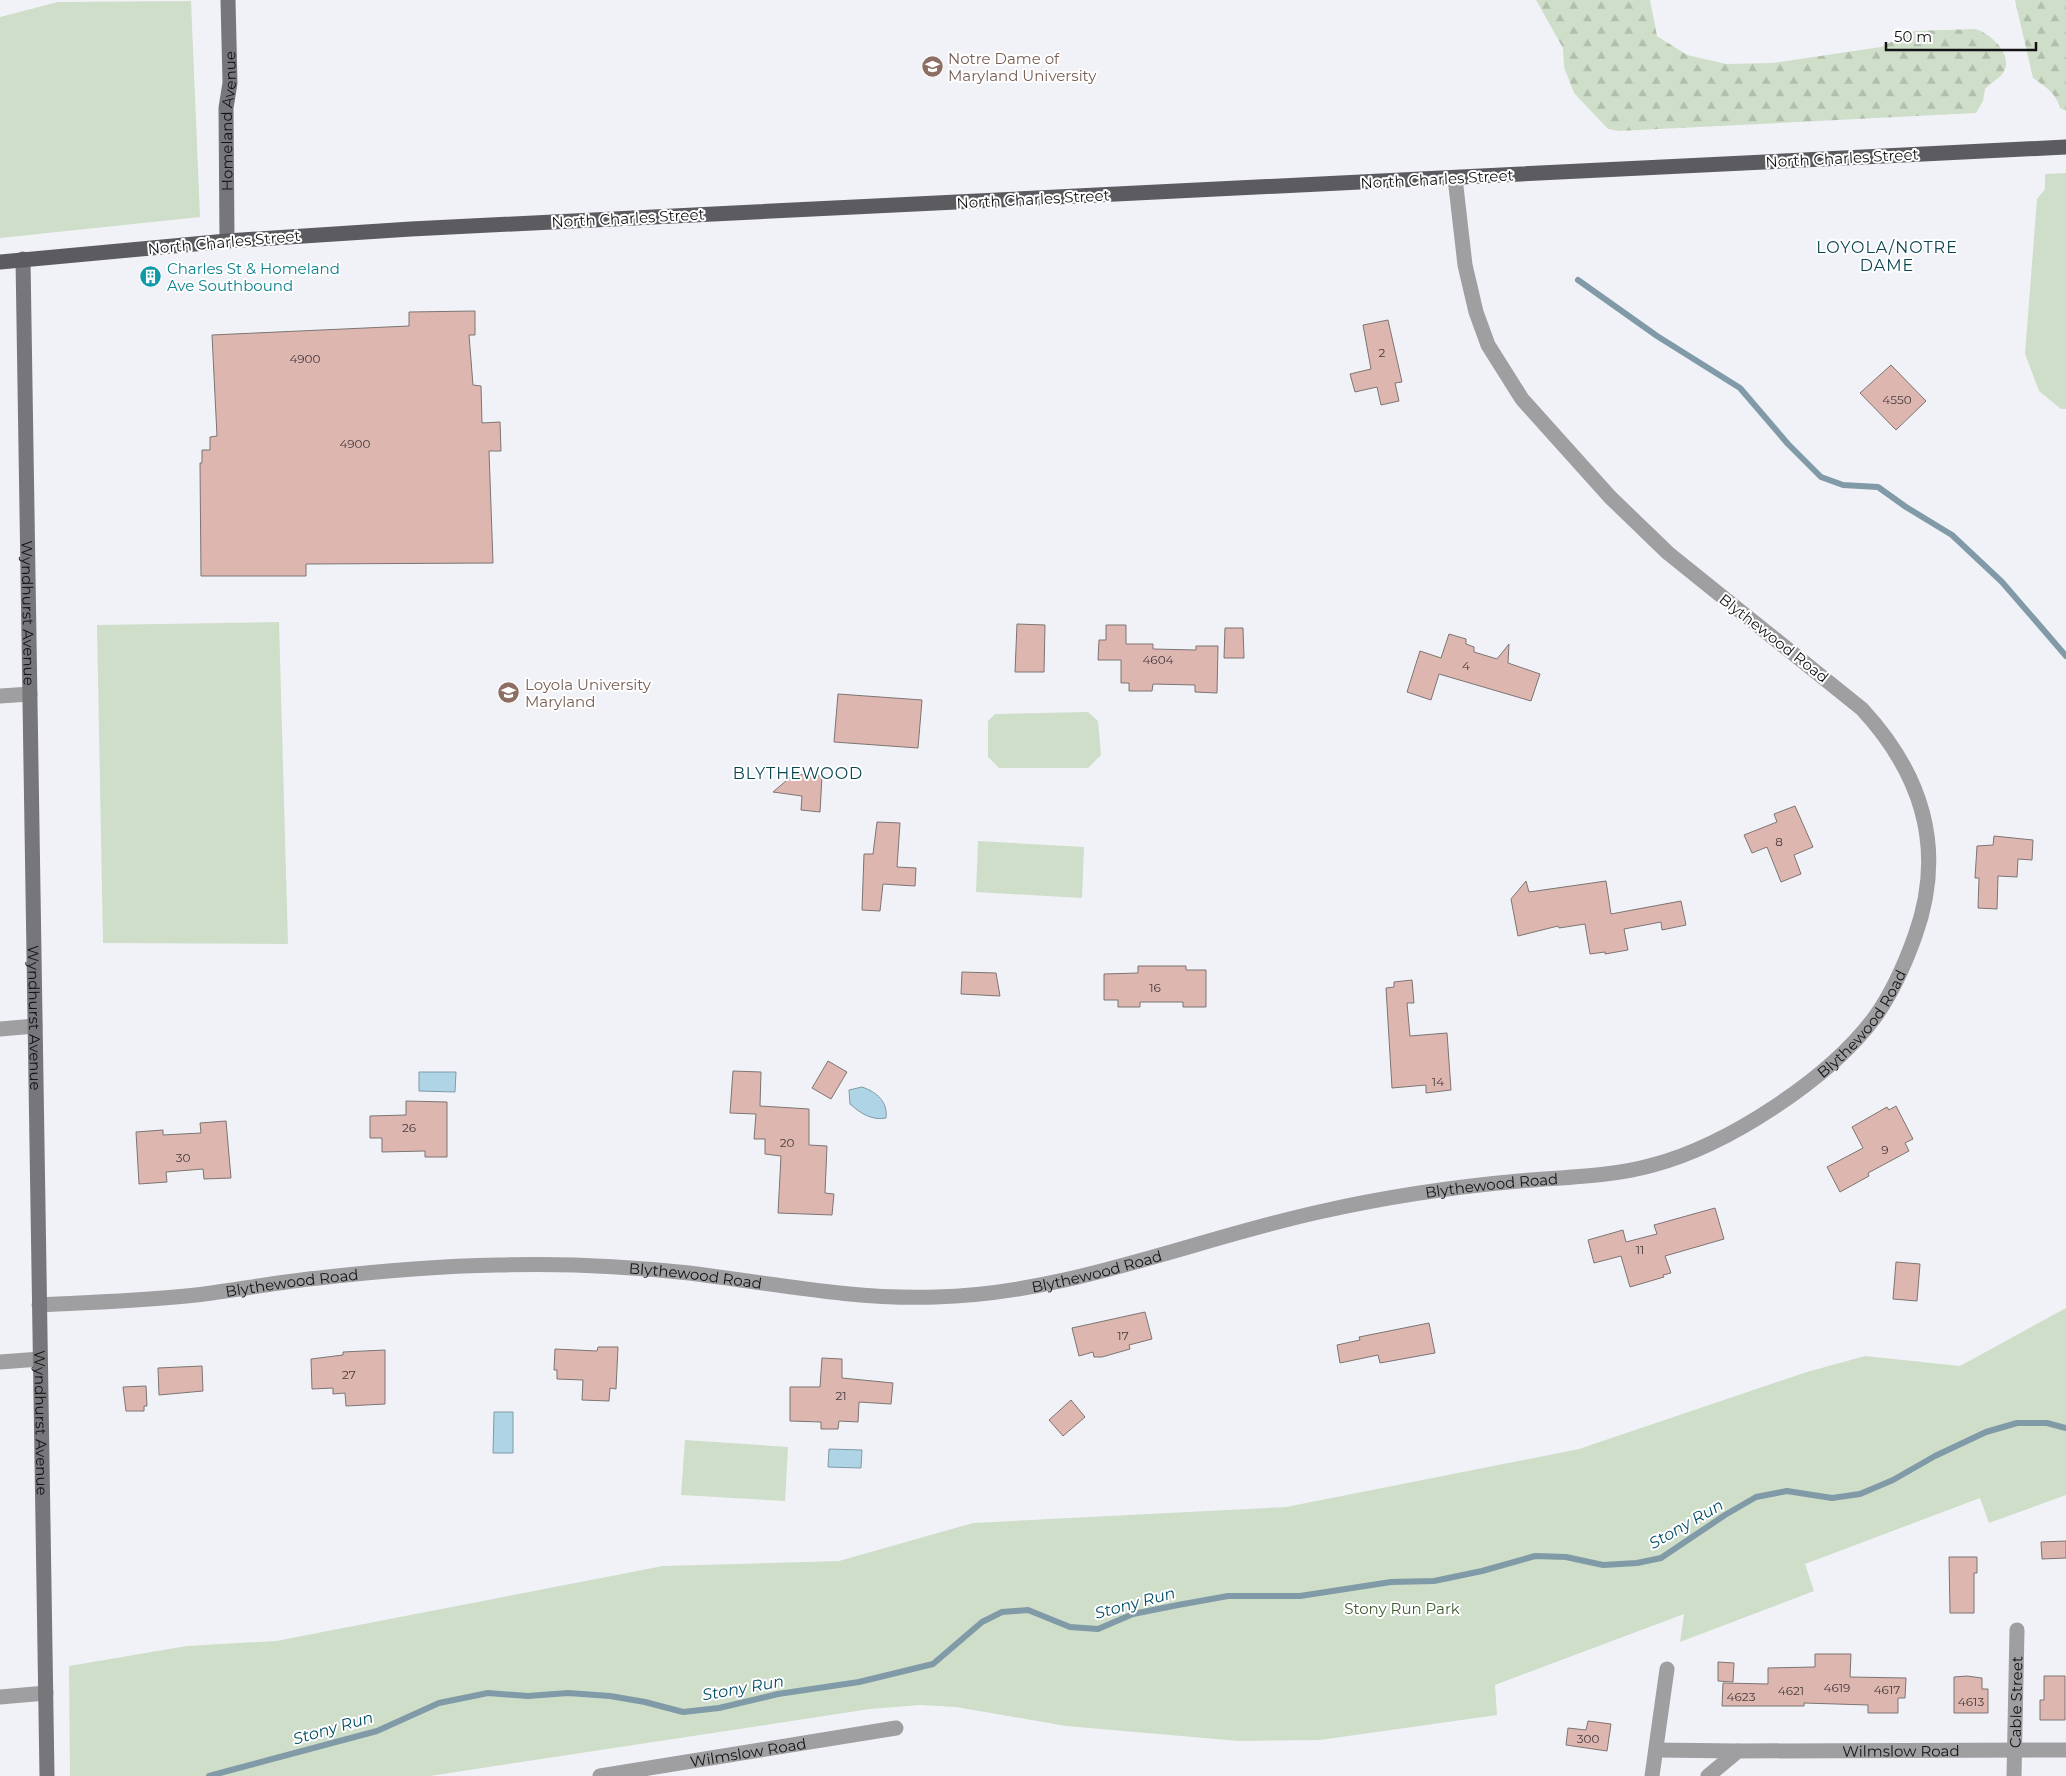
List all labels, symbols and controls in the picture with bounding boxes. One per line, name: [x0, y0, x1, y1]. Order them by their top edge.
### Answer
scale bar: [1886, 20, 2036, 52]
text: 50 m: [1894, 27, 1932, 46]
place label: Notre Dame of Maryland University: [948, 49, 1097, 85]
street label: Homeland Avenue: [216, 51, 240, 191]
school or university icon: Notre Dame of Maryland University: [920, 55, 944, 79]
street label: North Charles Street: [1765, 145, 1919, 171]
street label: North Charles Street: [1360, 166, 1514, 192]
street label: North Charles Street: [956, 186, 1110, 212]
street label: North Charles Street: [551, 205, 705, 231]
street label: North Charles Street: [147, 226, 301, 258]
district label: LOYOLA/NOTRE DAME: [1816, 238, 1958, 275]
place label: Charles St & Homeland Ave Southbound: [167, 259, 340, 295]
building icon: Charles St & Homeland Ave Southbound: [139, 265, 163, 289]
house number: 2: [1379, 345, 1386, 360]
house number: 4900: [289, 351, 321, 366]
house number: 4550: [1882, 392, 1912, 407]
house number: 4900: [339, 436, 371, 451]
street label: Wyndhurst Avenue: [18, 540, 39, 686]
street label: Blythewood Road: [1715, 589, 1833, 687]
house number: 4604: [1142, 652, 1174, 667]
house number: 4: [1462, 658, 1470, 673]
place label: Loyola University Maryland: [525, 675, 652, 711]
school or university icon: Loyola University Maryland: [497, 681, 521, 705]
district label: BLYTHEWOOD: [733, 764, 863, 783]
house number: 8: [1775, 834, 1783, 849]
street label: Wyndhurst Avenue: [24, 945, 46, 1091]
street label: Blythewood Road: [1813, 966, 1910, 1081]
house number: 16: [1149, 980, 1161, 995]
house number: 14: [1432, 1074, 1444, 1089]
house number: 26: [402, 1120, 416, 1135]
house number: 20: [780, 1135, 794, 1150]
house number: 9: [1881, 1142, 1889, 1157]
house number: 30: [176, 1150, 190, 1165]
street label: Blythewood Road: [1424, 1169, 1559, 1202]
house number: 11: [1636, 1242, 1644, 1257]
street label: Blythewood Road: [1030, 1246, 1164, 1296]
street label: Blythewood Road: [628, 1258, 763, 1292]
street label: Blythewood Road: [224, 1264, 359, 1300]
house number: 17: [1117, 1328, 1129, 1343]
street label: Wyndhurst Avenue: [31, 1350, 52, 1496]
house number: 27: [342, 1367, 356, 1382]
house number: 21: [835, 1388, 847, 1403]
water label: Stony Run: [1645, 1495, 1727, 1553]
water label: Stony Run: [1093, 1583, 1177, 1623]
park label: Stony Run Park: [1344, 1599, 1460, 1618]
street label: Cable Street: [2005, 1656, 2026, 1748]
water label: Stony Run: [701, 1671, 785, 1705]
house number: 4619: [1824, 1680, 1850, 1695]
house number: 4617: [1874, 1682, 1900, 1697]
house number: 4621: [1778, 1683, 1804, 1698]
house number: 4623: [1727, 1689, 1756, 1704]
house number: 4613: [1958, 1694, 1984, 1709]
water label: Stony Run: [291, 1707, 375, 1749]
house number: 300: [1577, 1731, 1599, 1746]
street label: Wilmslow Road: [689, 1733, 808, 1771]
street label: Wilmslow Road: [1842, 1741, 1960, 1760]

